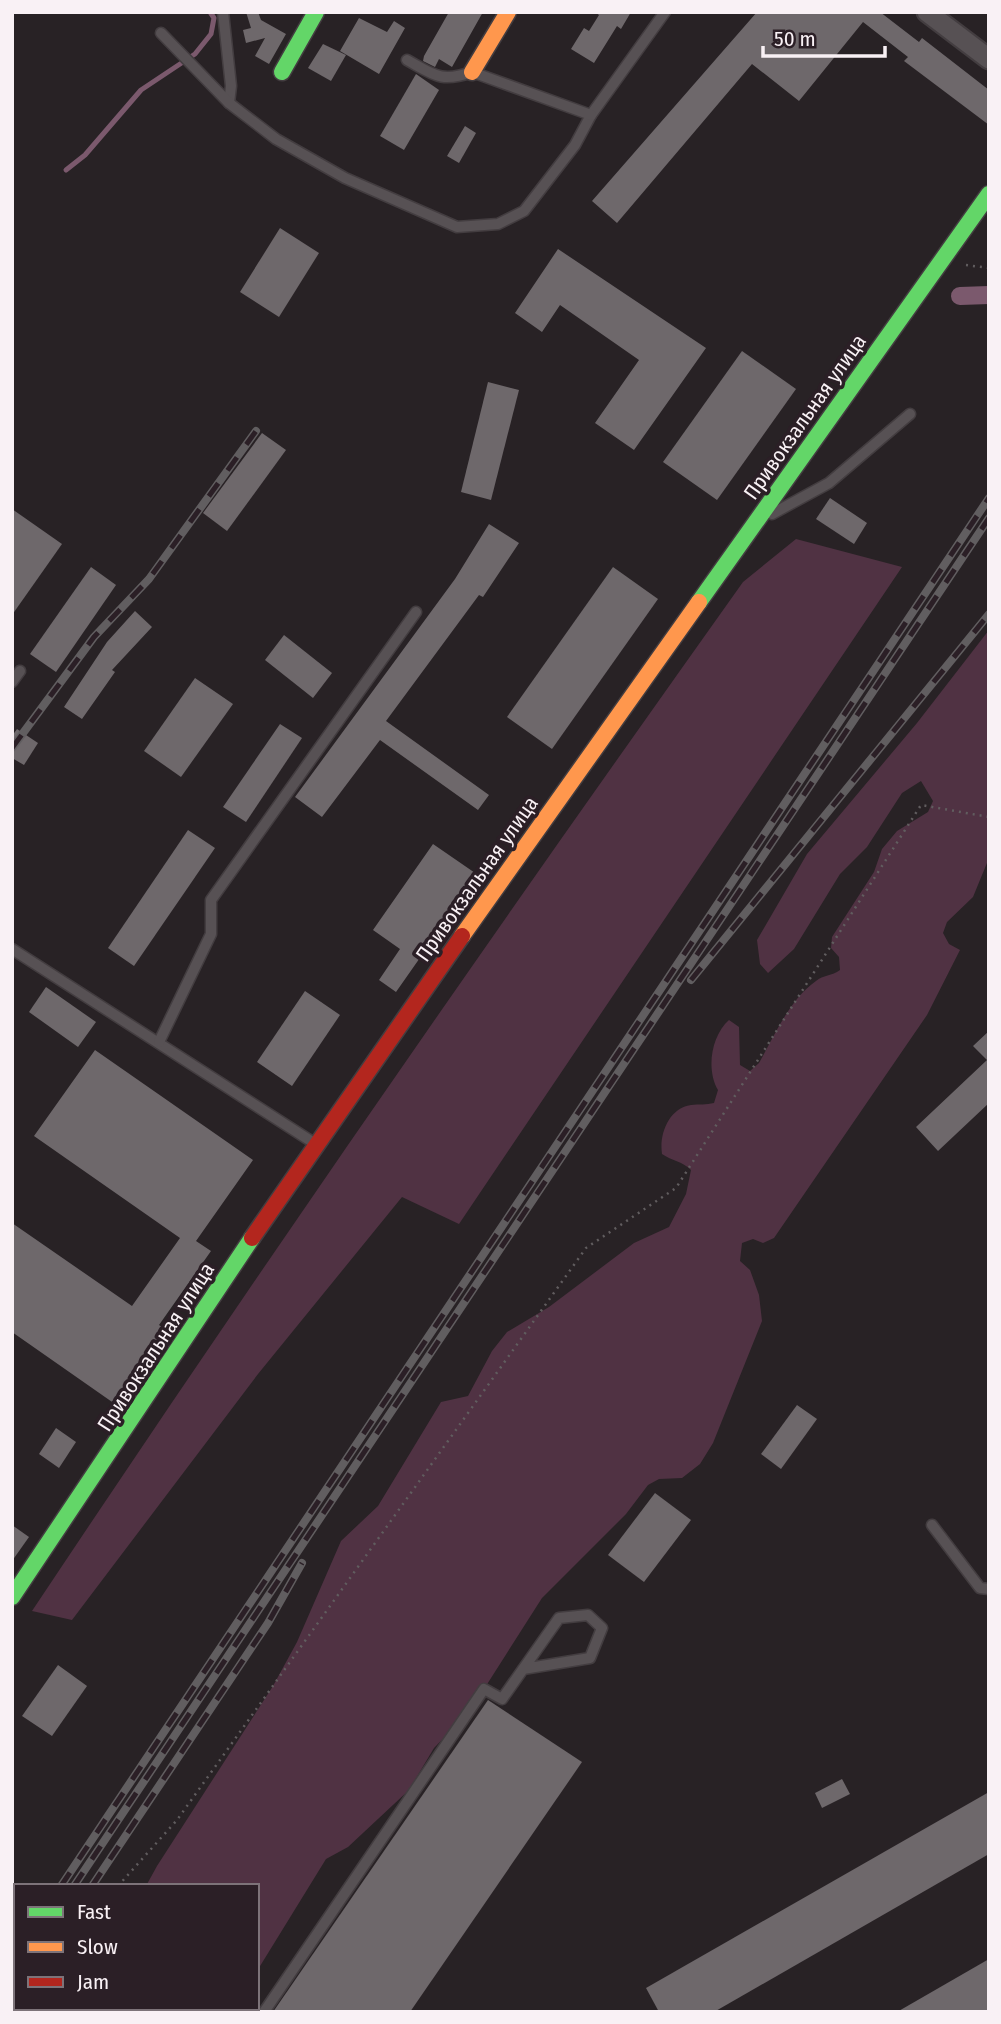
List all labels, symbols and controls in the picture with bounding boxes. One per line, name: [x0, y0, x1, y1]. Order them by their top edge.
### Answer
scale bar: [763, 14, 886, 58]
text: 50 m: [774, 26, 816, 52]
street label: Привокзальная улица: [738, 329, 872, 505]
street label: Привокзальная улица: [410, 791, 544, 967]
street label: Привокзальная улица: [92, 1258, 220, 1436]
legend: [14, 1884, 259, 2010]
text: Fast: [77, 1899, 111, 1925]
text: Slow: [77, 1934, 118, 1960]
text: Jam: [77, 1969, 109, 1995]

